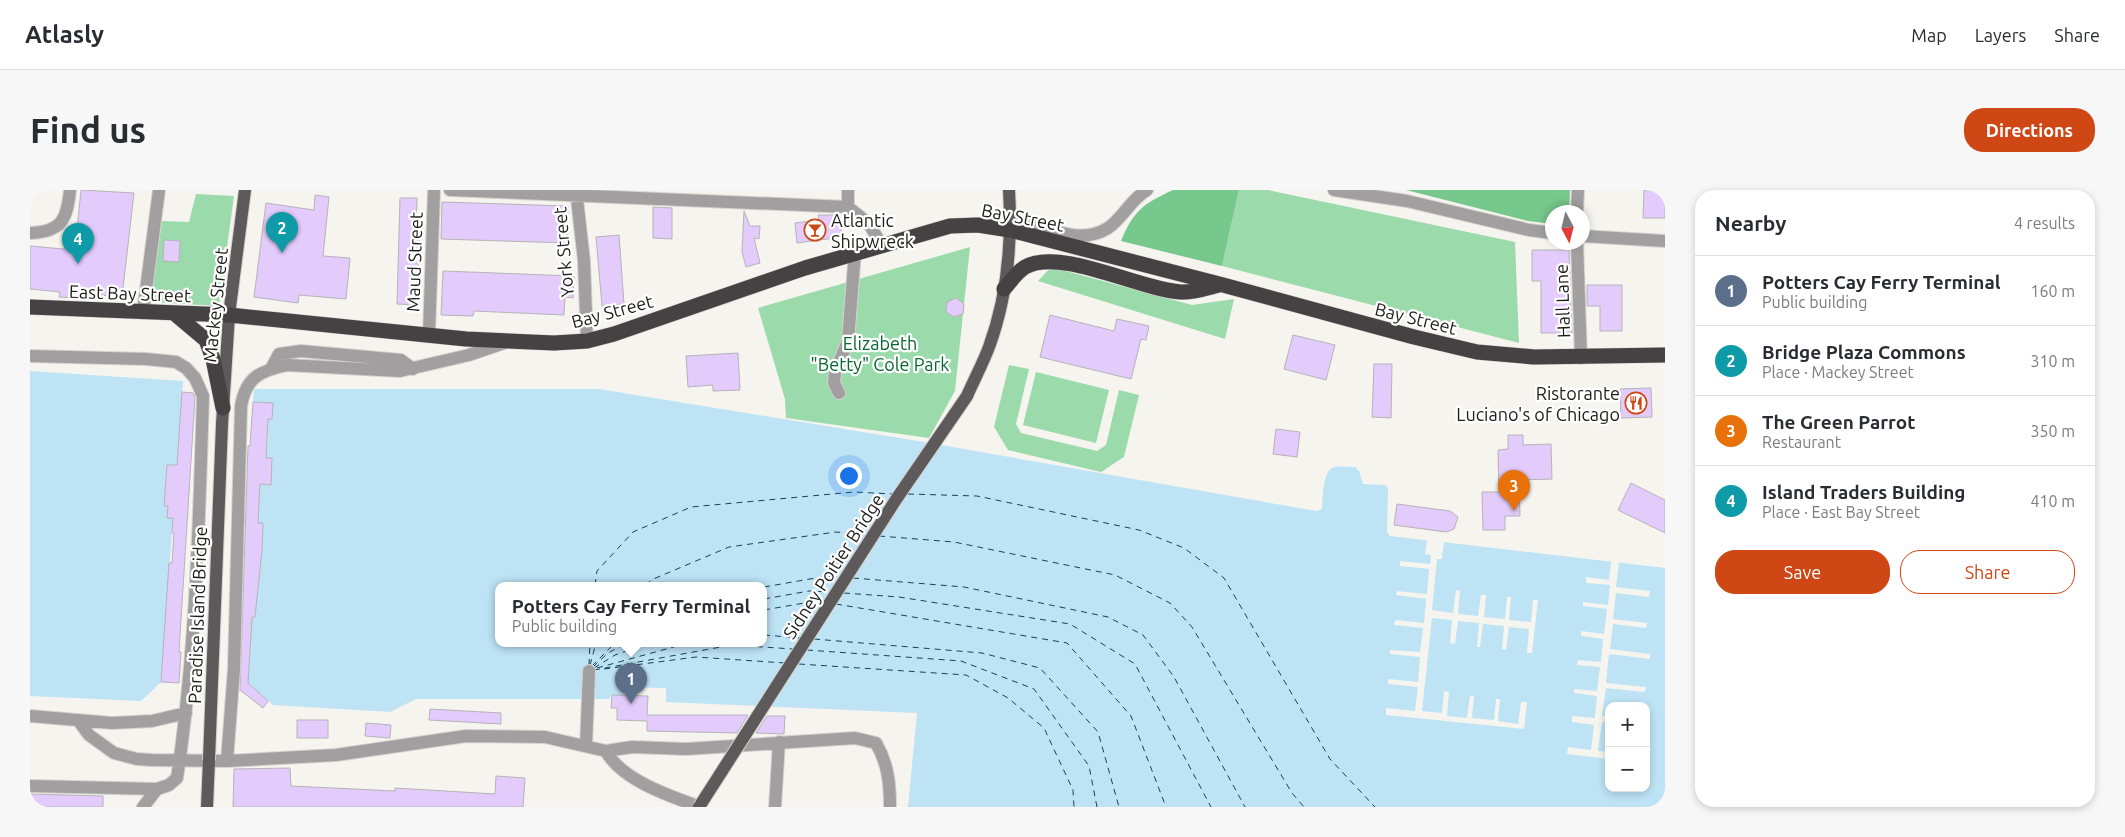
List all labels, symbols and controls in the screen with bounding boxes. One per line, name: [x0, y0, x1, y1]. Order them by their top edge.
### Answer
text: Atlasly: [25, 21, 104, 48]
text: Map: [1911, 25, 1947, 45]
text: Layers: [1975, 25, 2026, 45]
text: Share: [2054, 25, 2100, 45]
button: Directions: [1964, 108, 2095, 152]
text: Find us: [30, 110, 146, 150]
street label: Bay Street: [980, 199, 1066, 235]
north arrow: [1545, 205, 1590, 250]
street label: York Street: [549, 206, 577, 298]
place label: Atlantic Shipwreck: [831, 210, 914, 251]
text: Nearby: [1715, 211, 1786, 235]
pin: 2: [266, 212, 298, 253]
street label: Maud Street: [402, 212, 426, 312]
text: 4 results: [2014, 214, 2075, 232]
bar icon: Atlantic Shipwreck: [803, 218, 827, 242]
pin: 4: [62, 223, 94, 264]
street label: Mackey Street: [199, 247, 231, 363]
street label: Hall Lane: [1551, 264, 1573, 338]
text: Potters Cay Ferry Terminal: [1762, 271, 2000, 293]
street label: East Bay Street: [69, 281, 191, 305]
text: 1: [1726, 282, 1736, 300]
text: 160 m: [2030, 282, 2075, 300]
street label: Bay Street: [569, 291, 655, 331]
text: Public building: [1762, 293, 1867, 311]
street label: Bay Street: [1373, 298, 1459, 338]
park label: Elizabeth "Betty" Cole Park: [811, 333, 949, 374]
text: Bridge Plaza Commons: [1762, 341, 1966, 363]
text: 2: [1726, 352, 1736, 370]
text: 310 m: [2030, 352, 2075, 370]
text: Place · Mackey Street: [1762, 363, 1914, 381]
place label: Ristorante Luciano's of Chicago: [1456, 383, 1620, 424]
restaurant icon: Ristorante Luciano's of Chicago: [1624, 391, 1648, 415]
text: The Green Parrot: [1762, 411, 1915, 433]
text: 3: [1726, 422, 1736, 440]
text: 350 m: [2030, 422, 2075, 440]
text: Restaurant: [1762, 433, 1841, 451]
your location: [836, 463, 862, 489]
pin: 3: [1498, 470, 1530, 511]
text: Island Traders Building: [1762, 481, 1966, 503]
street label: Sidney Poitier Bridge: [779, 490, 887, 642]
text: 4: [1726, 492, 1736, 510]
text: 410 m: [2030, 492, 2075, 510]
text: Place · East Bay Street: [1762, 503, 1920, 521]
street label: Paradise Island Bridge: [184, 526, 210, 704]
button: Save: [1715, 550, 1890, 594]
button: Share: [1900, 550, 2075, 594]
popup: [495, 582, 767, 647]
text: Potters Cay Ferry Terminal: [512, 595, 750, 617]
text: Public building: [512, 617, 617, 635]
pin: 1: [615, 663, 647, 704]
map controls: [1605, 702, 1650, 792]
button: +: [1605, 702, 1650, 747]
button: −: [1605, 747, 1650, 792]

